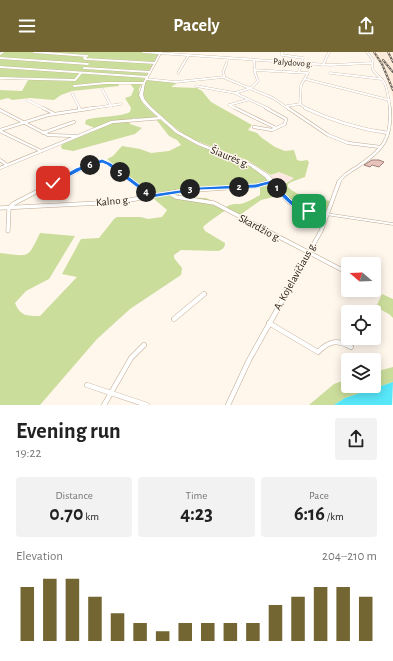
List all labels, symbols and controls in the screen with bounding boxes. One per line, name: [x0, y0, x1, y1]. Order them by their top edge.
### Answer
icon: menu: [16, 15, 38, 37]
icon: share: [355, 15, 377, 37]
text: Pacely: [173, 17, 220, 35]
street label: Palydovo g.: [273, 57, 313, 69]
street label: Šiaurės g.: [209, 144, 251, 170]
pin: 6: [80, 155, 100, 175]
text: 6: [87, 159, 93, 170]
pin: 5: [110, 162, 130, 182]
pin: [36, 166, 70, 200]
text: 5: [118, 166, 122, 177]
icon: check: [42, 172, 64, 194]
pin: 2: [229, 177, 249, 197]
pin: 1: [267, 178, 287, 198]
pin: 3: [180, 179, 200, 199]
text: 2: [236, 181, 242, 192]
pin: 4: [136, 182, 156, 202]
text: 1: [275, 182, 279, 193]
text: 3: [188, 183, 192, 194]
text: 4: [143, 186, 149, 197]
street label: Kalno g.: [95, 194, 131, 208]
pin: [292, 194, 326, 228]
icon: arrive: [298, 200, 320, 222]
street label: Skardžio g.: [237, 212, 283, 244]
street label: A. Kojelavičiaus g.: [272, 240, 318, 312]
north arrow: [341, 257, 381, 297]
map controls: [341, 257, 381, 393]
button: locate: [341, 305, 381, 345]
button: layers: [341, 353, 381, 393]
button: share: [335, 418, 377, 460]
text: Evening run: [16, 420, 121, 442]
text: 19:22: [16, 447, 41, 460]
text: Distance: [56, 490, 93, 501]
text: Time: [186, 490, 207, 501]
text: Pace: [309, 490, 329, 501]
text: 0.70: [49, 504, 83, 524]
text: 4:23: [180, 504, 213, 524]
text: 6:16: [294, 504, 325, 524]
text: km: [83, 511, 99, 522]
text: /km: [325, 511, 344, 522]
text: Elevation: [16, 550, 63, 563]
text: 204–210 m: [322, 550, 377, 563]

